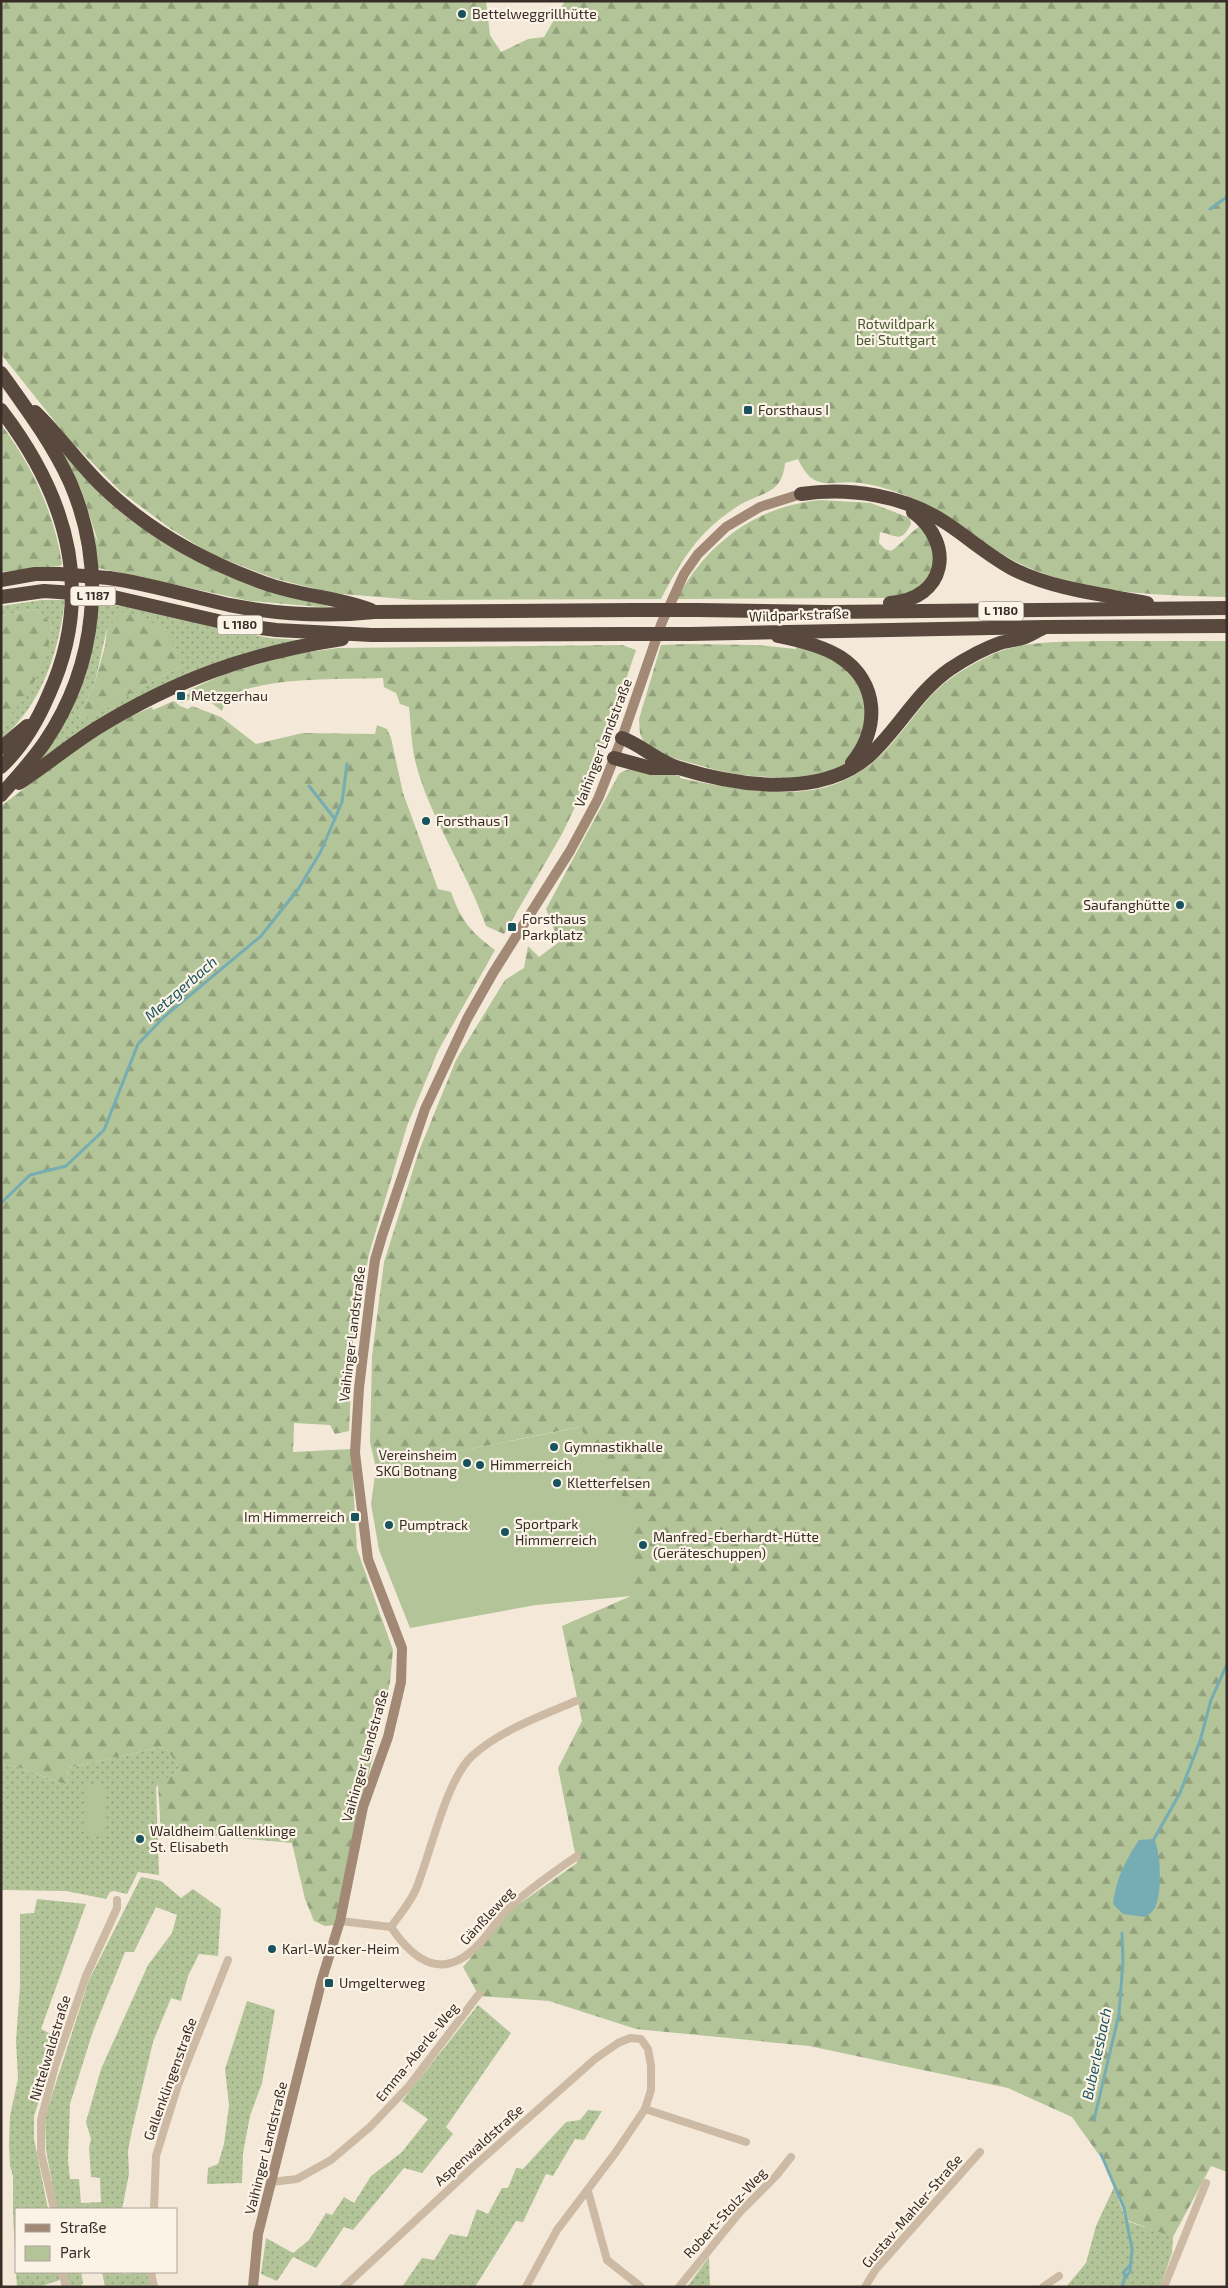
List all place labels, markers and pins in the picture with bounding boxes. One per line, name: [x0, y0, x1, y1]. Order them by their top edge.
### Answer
place label: Bettelweggrillhütte: [472, 5, 597, 22]
marker: Bettelweggrillhütte: [456, 8, 468, 20]
place label: Forsthaus I: [758, 401, 829, 418]
marker: Forsthaus I: [742, 404, 754, 416]
place label: Metzgerhau: [191, 687, 268, 704]
marker: Metzgerhau: [175, 690, 187, 702]
place label: Forsthaus 1: [436, 812, 509, 829]
marker: Forsthaus 1: [420, 815, 432, 827]
place label: Saufanghütte: [1083, 896, 1170, 913]
marker: Saufanghütte: [1174, 899, 1186, 911]
place label: Forsthaus Parkplatz: [522, 910, 586, 943]
marker: Forsthaus Parkplatz: [506, 921, 518, 933]
place label: Gymnastikhalle: [564, 1438, 663, 1455]
marker: Gymnastikhalle: [548, 1441, 560, 1453]
place label: Vereinsheim SKG Botnang: [376, 1446, 457, 1479]
place label: Himmerreich: [490, 1456, 572, 1473]
marker: Vereinsheim SKG Botnang: [461, 1457, 473, 1469]
marker: Himmerreich: [474, 1459, 486, 1471]
place label: Kletterfelsen: [567, 1474, 650, 1491]
marker: Kletterfelsen: [551, 1477, 563, 1489]
place label: Im Himmerreich: [244, 1508, 345, 1525]
marker: Im Himmerreich: [349, 1511, 361, 1523]
place label: Sportpark Himmerreich: [515, 1515, 597, 1548]
place label: Pumptrack: [399, 1516, 468, 1533]
marker: Pumptrack: [383, 1519, 395, 1531]
marker: Sportpark Himmerreich: [499, 1526, 511, 1538]
place label: Manfred-Eberhardt-Hütte (Geräteschuppen): [653, 1528, 819, 1561]
marker: Manfred-Eberhardt-Hütte (Geräteschuppen): [637, 1539, 649, 1551]
place label: Waldheim Gallenklinge St. Elisabeth: [150, 1822, 296, 1855]
marker: Waldheim Gallenklinge St. Elisabeth: [134, 1833, 146, 1845]
place label: Karl-Wacker-Heim: [282, 1940, 400, 1957]
marker: Karl-Wacker-Heim: [266, 1943, 278, 1955]
place label: Umgelterweg: [339, 1974, 425, 1991]
marker: Umgelterweg: [323, 1977, 335, 1989]

